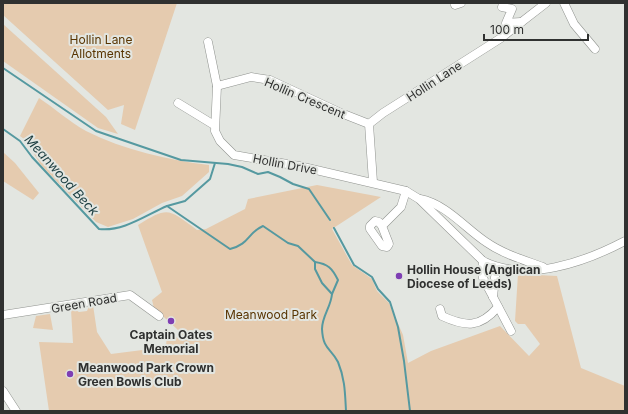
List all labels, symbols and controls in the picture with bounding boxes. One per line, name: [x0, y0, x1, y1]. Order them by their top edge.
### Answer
scale bar: [484, 16, 588, 42]
text: 100 m: [490, 22, 524, 37]
park label: Hollin Lane Allotments: [70, 32, 132, 61]
street label: Hollin Lane: [404, 58, 464, 104]
street label: Hollin Crescent: [262, 74, 348, 122]
water label: Meanwood Beck: [22, 131, 103, 219]
street label: Hollin Drive: [252, 150, 318, 178]
place label: Hollin House (Anglican Diocese of Leeds): [407, 262, 541, 291]
marker: Hollin House (Anglican Diocese of Leeds): [394, 271, 404, 281]
street label: Green Road: [50, 290, 118, 316]
park label: Meanwood Park: [225, 307, 318, 322]
marker: Captain Oates Memorial: [166, 316, 176, 326]
place label: Captain Oates Memorial: [130, 327, 213, 356]
place label: Meanwood Park Crown Green Bowls Club: [78, 360, 214, 389]
marker: Meanwood Park Crown Green Bowls Club: [65, 369, 75, 379]

